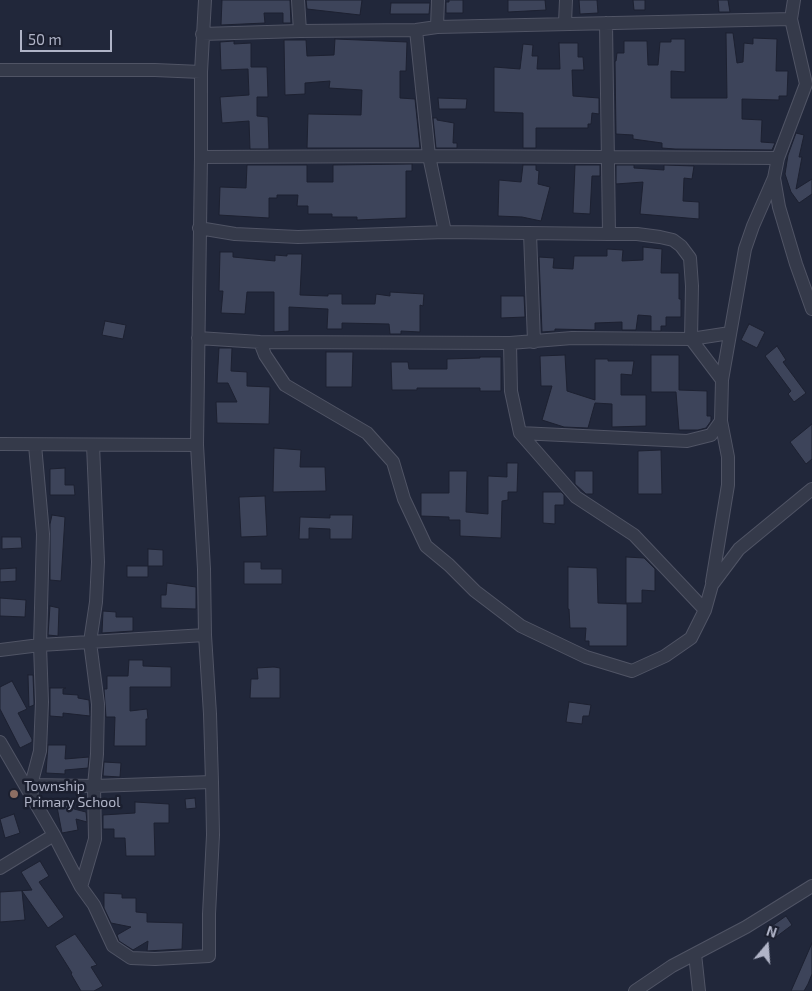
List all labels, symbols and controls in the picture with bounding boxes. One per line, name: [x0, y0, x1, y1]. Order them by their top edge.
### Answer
scale bar: [22, 20, 115, 52]
text: 50 m: [28, 30, 62, 48]
place label: Township Primary School: [24, 778, 120, 810]
marker: Township Primary School: [8, 788, 20, 800]
north arrow: [742, 921, 792, 971]
text: N: [764, 922, 779, 941]

